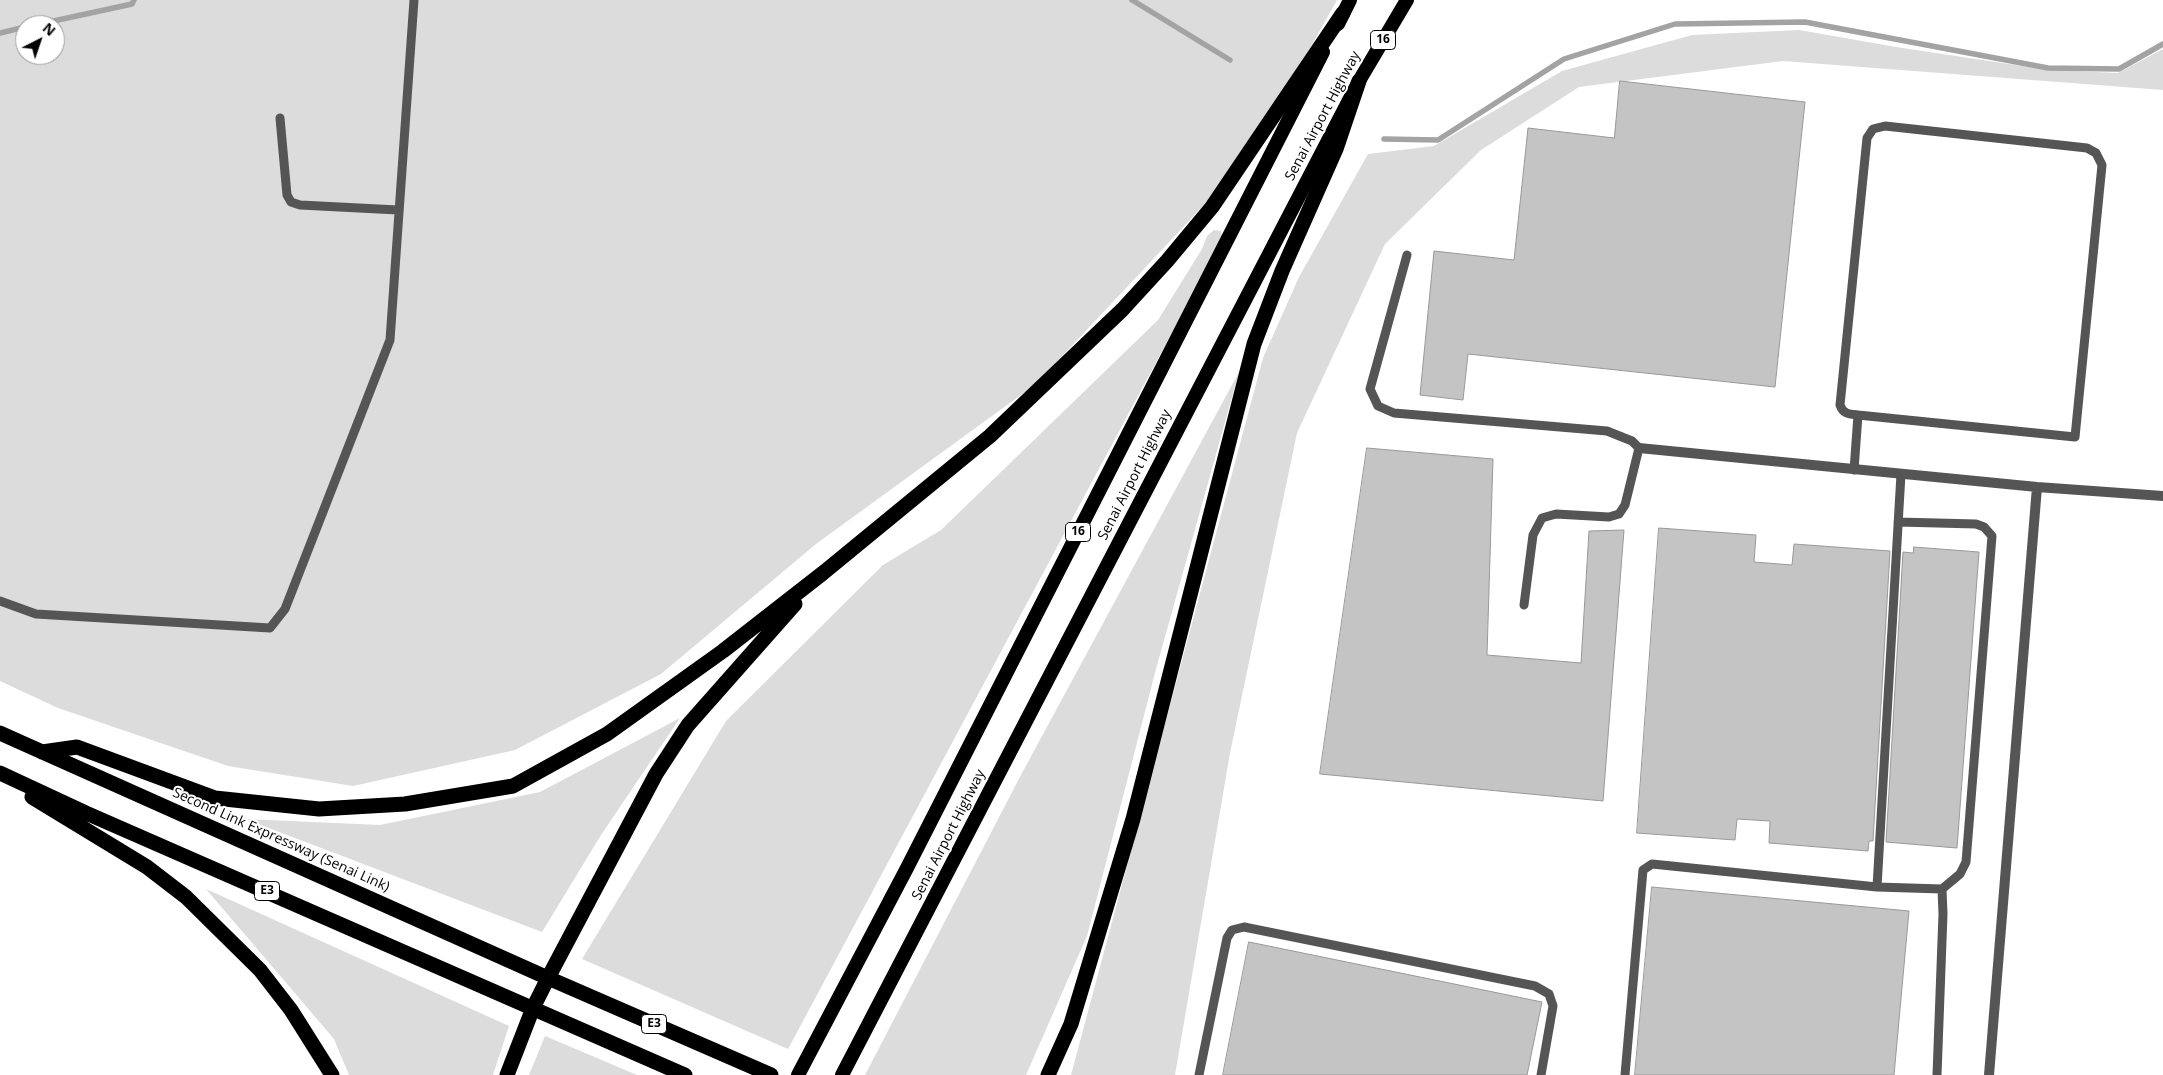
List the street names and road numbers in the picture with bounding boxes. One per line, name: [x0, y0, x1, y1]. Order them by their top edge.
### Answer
road number: 16: [1370, 30, 1396, 50]
street label: Senai Airport Highway: [1282, 48, 1364, 184]
street label: Senai Airport Highway: [1095, 407, 1175, 543]
road number: 16: [1066, 522, 1090, 542]
street label: Senai Airport Highway: [909, 767, 989, 903]
street label: Second Link Expressway (Senai Link): [170, 784, 392, 896]
road number: E3: [254, 881, 280, 900]
road number: E3: [642, 1014, 666, 1034]

